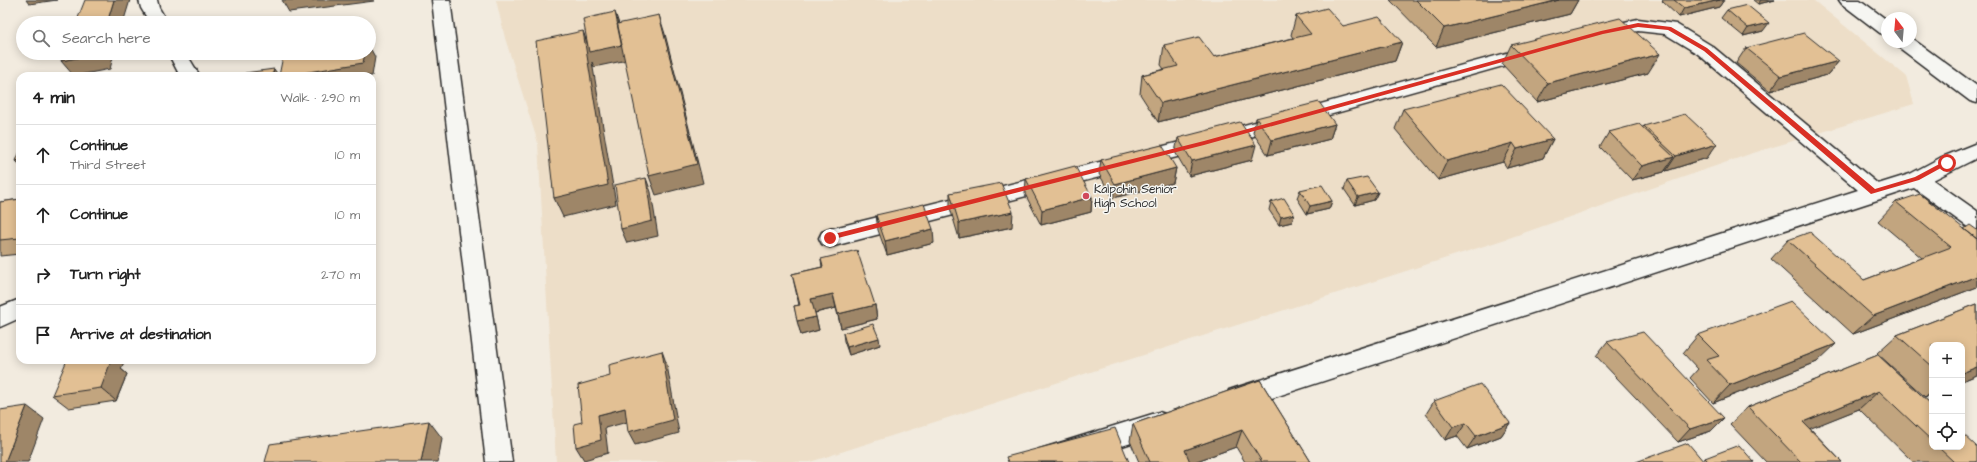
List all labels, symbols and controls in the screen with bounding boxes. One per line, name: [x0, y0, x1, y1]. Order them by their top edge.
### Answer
north arrow: [1881, 12, 1917, 48]
search box: [16, 16, 376, 60]
icon: search: [30, 27, 52, 49]
text: Search here: [62, 28, 151, 49]
text: 4 min: [32, 86, 75, 110]
text: Walk · 290 m: [281, 89, 360, 107]
text: Continue: [70, 135, 128, 156]
icon: ahead: [32, 144, 54, 166]
text: 10 m: [335, 146, 360, 164]
route start: [1938, 154, 1956, 172]
text: Third Street: [70, 156, 146, 174]
place label: Kalpohin Senior High School: [1094, 181, 1177, 213]
marker: Kalpohin Senior High School: [1081, 191, 1091, 201]
icon: ahead: [32, 204, 54, 226]
text: Continue: [70, 204, 128, 225]
text: 10 m: [335, 206, 360, 224]
route end: [821, 229, 839, 247]
icon: right: [32, 264, 54, 286]
text: Turn right: [70, 264, 141, 285]
text: 270 m: [321, 266, 360, 284]
icon: arrive: [32, 324, 54, 346]
text: Arrive at destination: [70, 324, 211, 345]
map controls: [1929, 342, 1965, 450]
button: +: [1929, 342, 1965, 378]
button: −: [1929, 378, 1965, 414]
button: locate: [1929, 414, 1965, 450]

